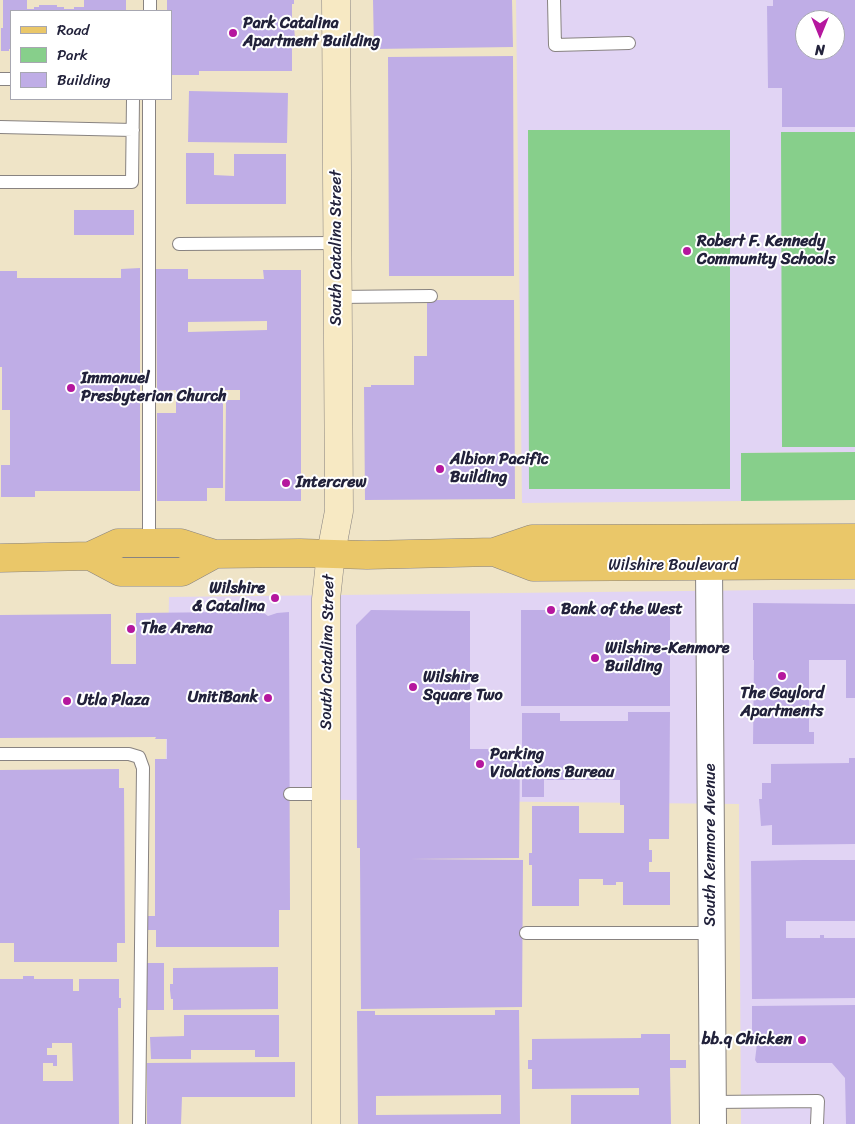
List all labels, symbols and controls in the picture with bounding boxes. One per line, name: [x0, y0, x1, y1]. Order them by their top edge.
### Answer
legend: [10, 10, 172, 100]
north arrow: [795, 10, 845, 60]
place label: Park Catalina Apartment Building: [243, 14, 380, 52]
text: Road: [57, 17, 89, 43]
marker: Park Catalina Apartment Building: [227, 27, 239, 39]
text: N: [815, 37, 825, 62]
text: Park: [57, 42, 88, 68]
text: Building: [57, 67, 111, 93]
street label: South Catalina Street: [327, 170, 347, 326]
place label: Robert F. Kennedy Community Schools: [697, 232, 835, 270]
marker: Robert F. Kennedy Community Schools: [681, 245, 693, 257]
place label: Immanuel Presbyterian Church: [81, 369, 227, 407]
marker: Immanuel Presbyterian Church: [65, 382, 77, 394]
place label: Albion Pacific Building: [450, 450, 549, 488]
marker: Albion Pacific Building: [434, 463, 446, 475]
place label: Intercrew: [296, 473, 367, 493]
marker: Intercrew: [280, 477, 292, 489]
street label: Wilshire Boulevard: [608, 556, 738, 576]
street label: South Catalina Street: [317, 574, 339, 730]
place label: Wilshire & Catalina: [192, 579, 265, 617]
marker: Wilshire & Catalina: [269, 592, 281, 604]
place label: Bank of the West: [561, 600, 682, 620]
marker: Bank of the West: [545, 604, 557, 616]
place label: The Arena: [141, 619, 213, 639]
marker: The Arena: [125, 623, 137, 635]
place label: Wilshire-Kenmore Building: [605, 639, 729, 677]
marker: Wilshire-Kenmore Building: [589, 652, 601, 664]
place label: Wilshire Square Two: [423, 668, 503, 706]
marker: The Gaylord Apartments: [776, 670, 788, 682]
marker: Wilshire Square Two: [407, 681, 419, 693]
place label: The Gaylord Apartments: [740, 684, 824, 722]
place label: UnitiBank: [188, 688, 258, 708]
place label: Utla Plaza: [77, 691, 149, 711]
marker: UnitiBank: [262, 692, 274, 704]
marker: Utla Plaza: [61, 695, 73, 707]
place label: Parking Violations Bureau: [490, 745, 614, 783]
marker: Parking Violations Bureau: [474, 758, 486, 770]
street label: South Kenmore Avenue: [701, 764, 721, 926]
place label: bb.q Chicken: [702, 1030, 792, 1050]
marker: bb.q Chicken: [796, 1034, 808, 1046]

